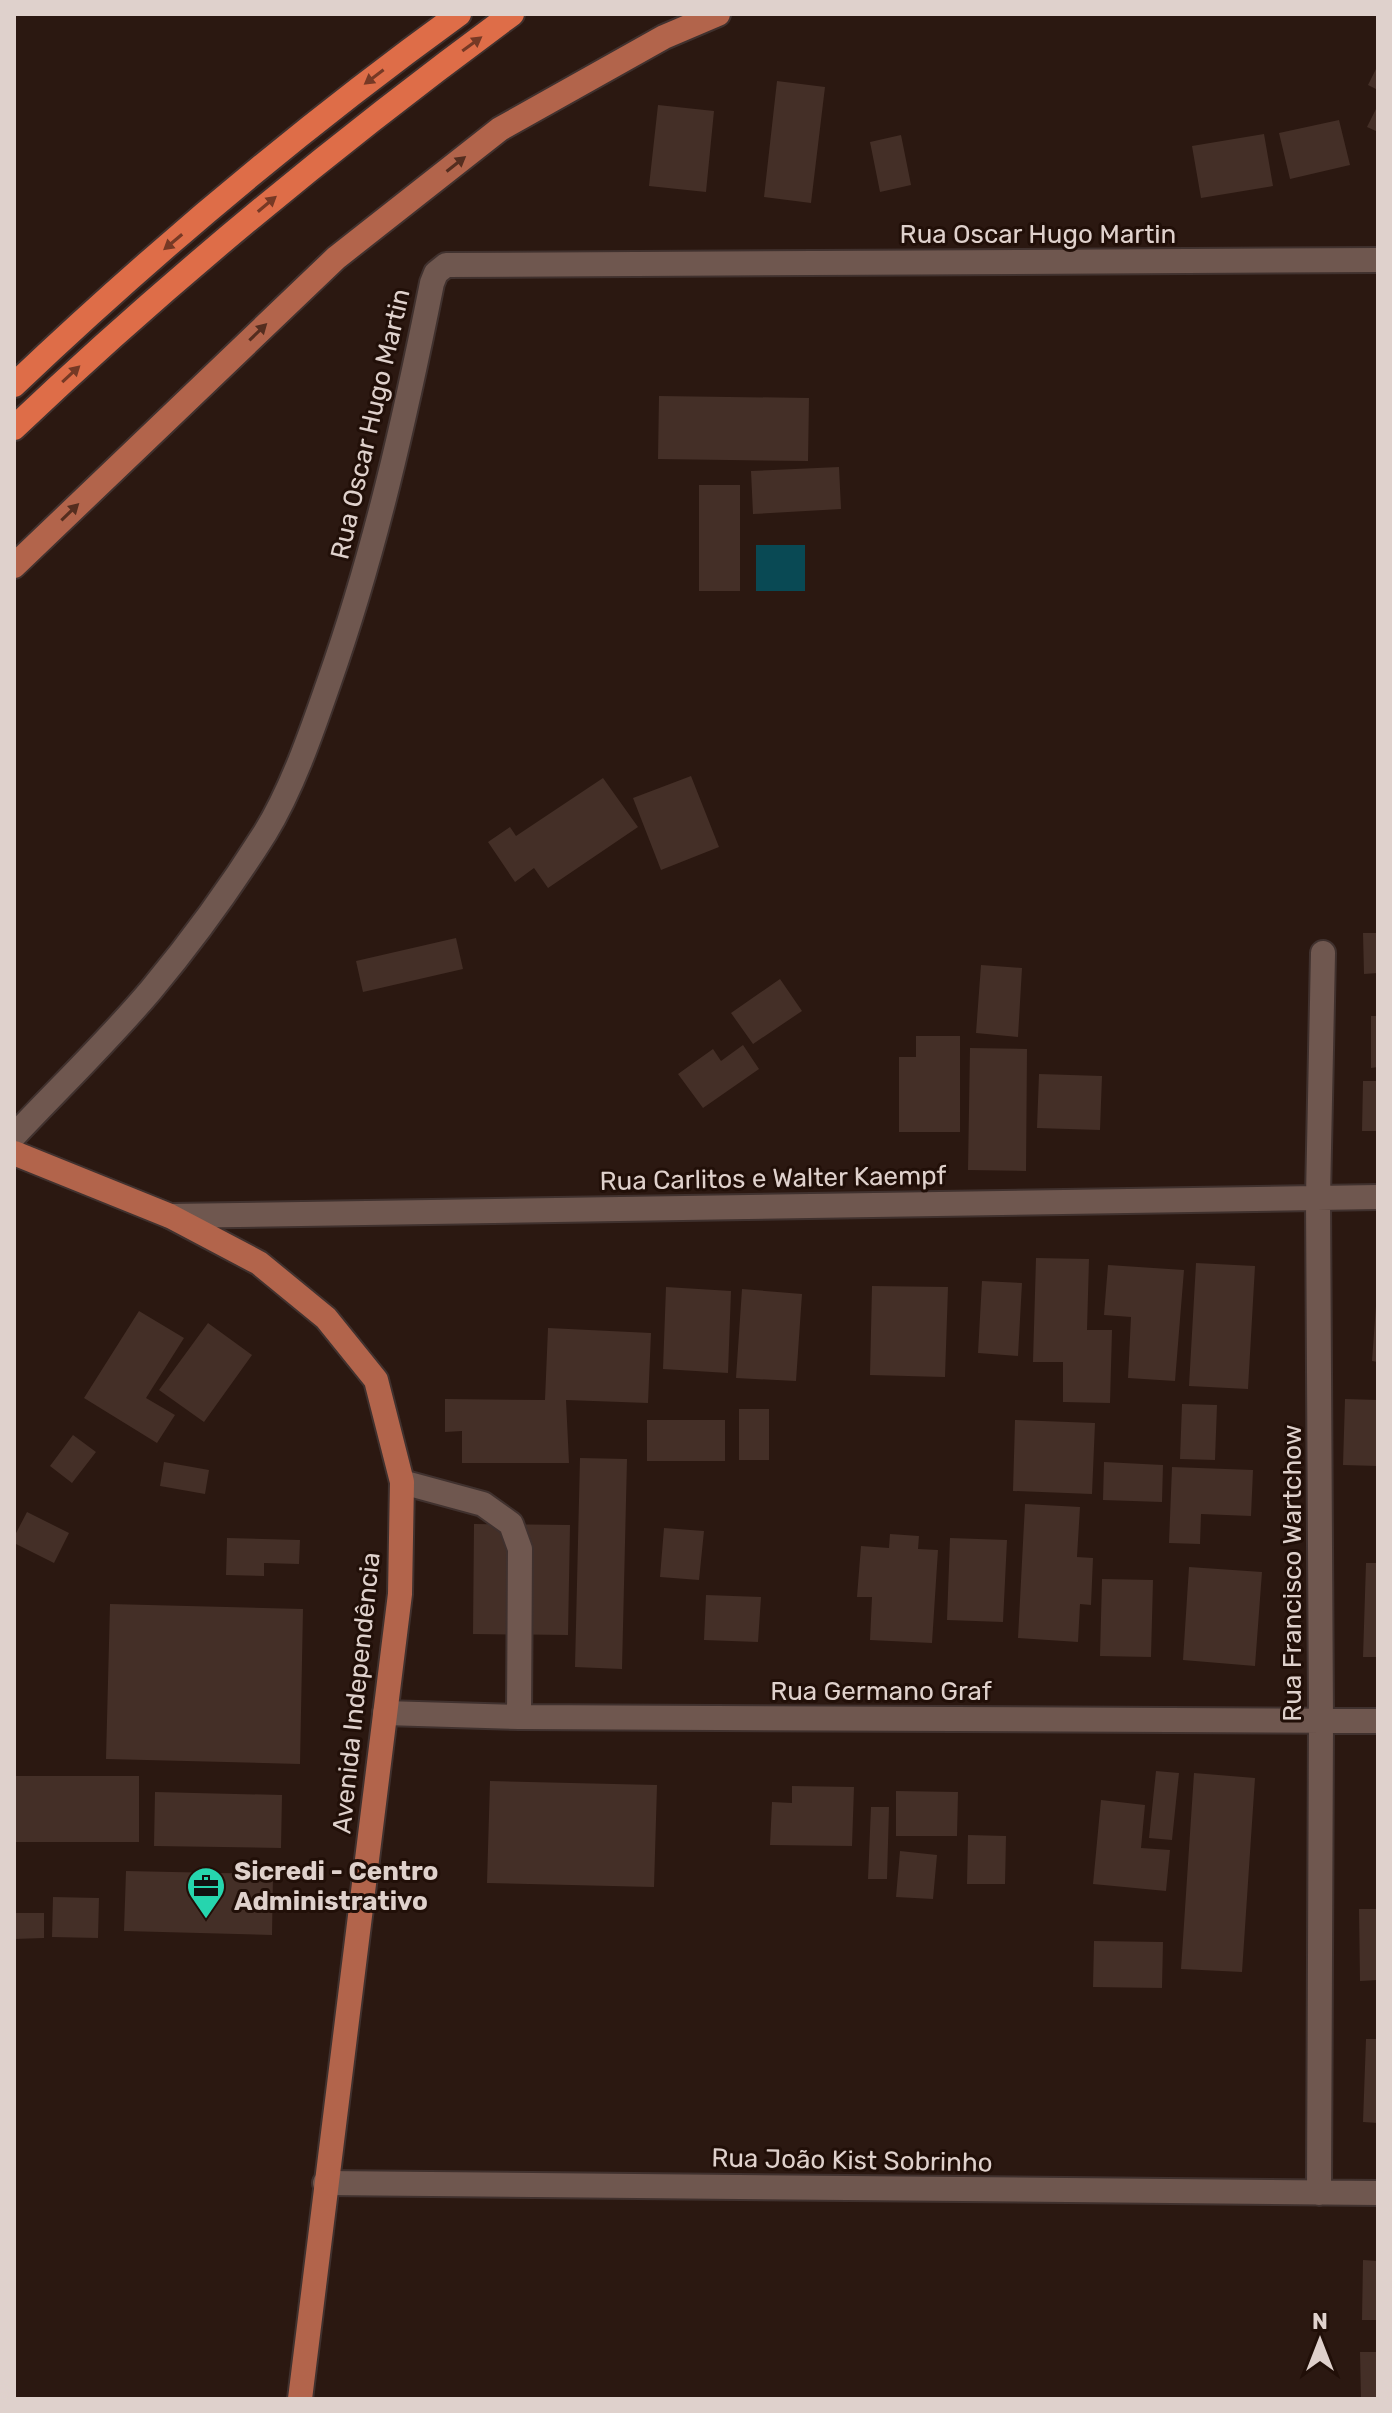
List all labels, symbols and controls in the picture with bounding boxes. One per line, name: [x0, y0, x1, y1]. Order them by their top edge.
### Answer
one-way arrow: [461, 37, 482, 52]
one-way arrow: [364, 69, 384, 85]
one-way arrow: [446, 156, 466, 172]
one-way arrow: [256, 196, 276, 213]
street label: Rua Oscar Hugo Martin: [900, 219, 1176, 250]
one-way arrow: [163, 233, 183, 250]
street label: Rua Oscar Hugo Martin: [324, 286, 417, 562]
one-way arrow: [248, 323, 267, 342]
one-way arrow: [61, 366, 80, 384]
one-way arrow: [60, 503, 79, 521]
street label: Rua Carlitos e Walter Kaempf: [599, 1160, 947, 1197]
street label: Rua Francisco Wartchow: [1277, 1424, 1308, 1722]
street label: Avenida Independência: [326, 1551, 387, 1835]
street label: Rua Germano Graf: [770, 1676, 992, 1707]
place label: Sicredi - Centro Administrativo: [234, 1856, 438, 1917]
office icon: Sicredi - Centro Administrativo: [185, 1865, 227, 1920]
street label: Rua João Kist Sobrinho: [711, 2143, 993, 2178]
north arrow: [1280, 2301, 1360, 2381]
text: N: [1312, 2308, 1328, 2335]

